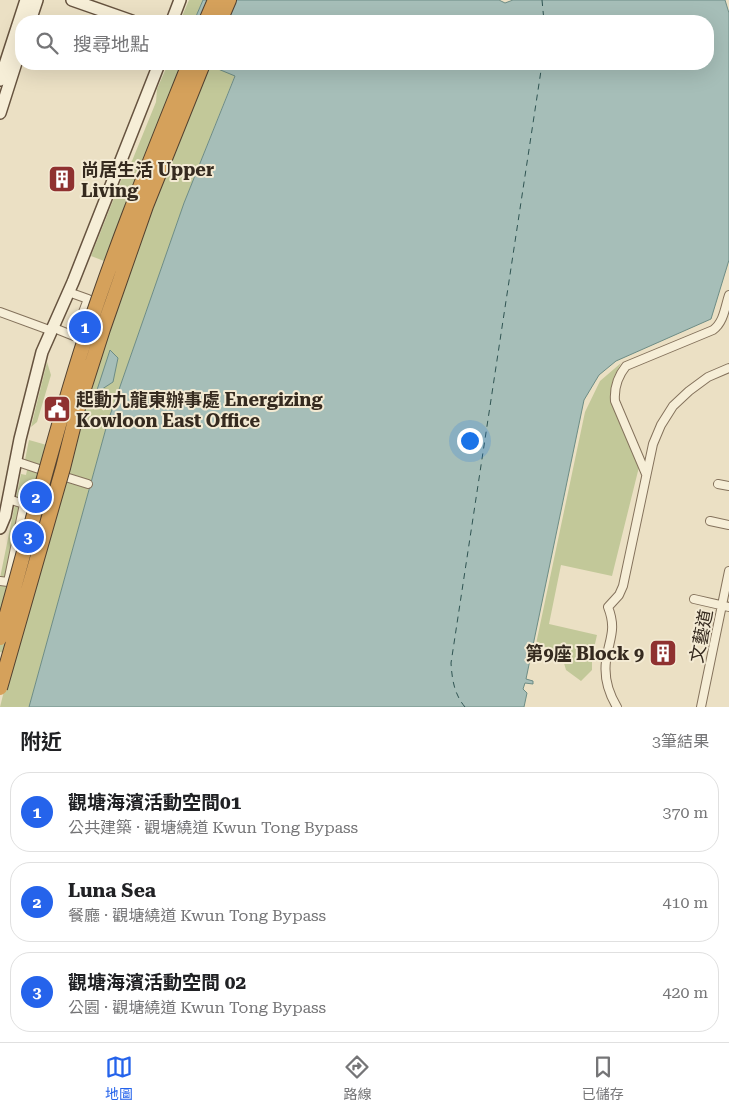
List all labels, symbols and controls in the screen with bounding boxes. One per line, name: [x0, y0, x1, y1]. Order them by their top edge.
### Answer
search box: [15, 15, 714, 70]
icon: search: [33, 29, 61, 57]
text: 搜尋地點: [73, 33, 149, 56]
place label: 尚居生活 Upper Living: [81, 159, 214, 201]
building icon: 尚居生活 Upper Living: [47, 164, 77, 194]
pin: 1: [69, 308, 101, 346]
place label: 起動九龍東辦事處 Energizing Kowloon East Office: [76, 389, 323, 431]
public building icon: 起動九龍東辦事處 Energizing Kowloon East Office: [42, 394, 72, 424]
your location: [457, 428, 483, 454]
pin: 2: [20, 478, 52, 516]
pin: 3: [12, 518, 44, 556]
street label: 文藝道: [686, 607, 716, 665]
building icon: 第9座 Block 9: [648, 638, 678, 668]
place label: 第9座 Block 9: [525, 643, 644, 664]
text: 附近: [20, 730, 62, 754]
text: 3筆結果: [652, 732, 709, 751]
text: 觀塘海濱活動空間01: [68, 791, 241, 814]
text: 1: [33, 803, 41, 822]
text: 370 m: [662, 803, 708, 822]
text: 公共建築 · 觀塘繞道 Kwun Tong Bypass: [68, 818, 358, 837]
text: Luna Sea: [68, 879, 156, 902]
text: 2: [33, 893, 41, 912]
text: 410 m: [662, 893, 708, 912]
text: 餐廳 · 觀塘繞道 Kwun Tong Bypass: [68, 906, 326, 925]
text: 觀塘海濱活動空間 02: [68, 971, 246, 994]
text: 3: [33, 983, 41, 1002]
text: 420 m: [662, 983, 708, 1002]
text: 公園 · 觀塘繞道 Kwun Tong Bypass: [68, 998, 326, 1017]
tab: 地圖: [105, 1053, 133, 1103]
tab: 路線: [343, 1053, 371, 1103]
tab: 已儲存: [582, 1053, 624, 1103]

